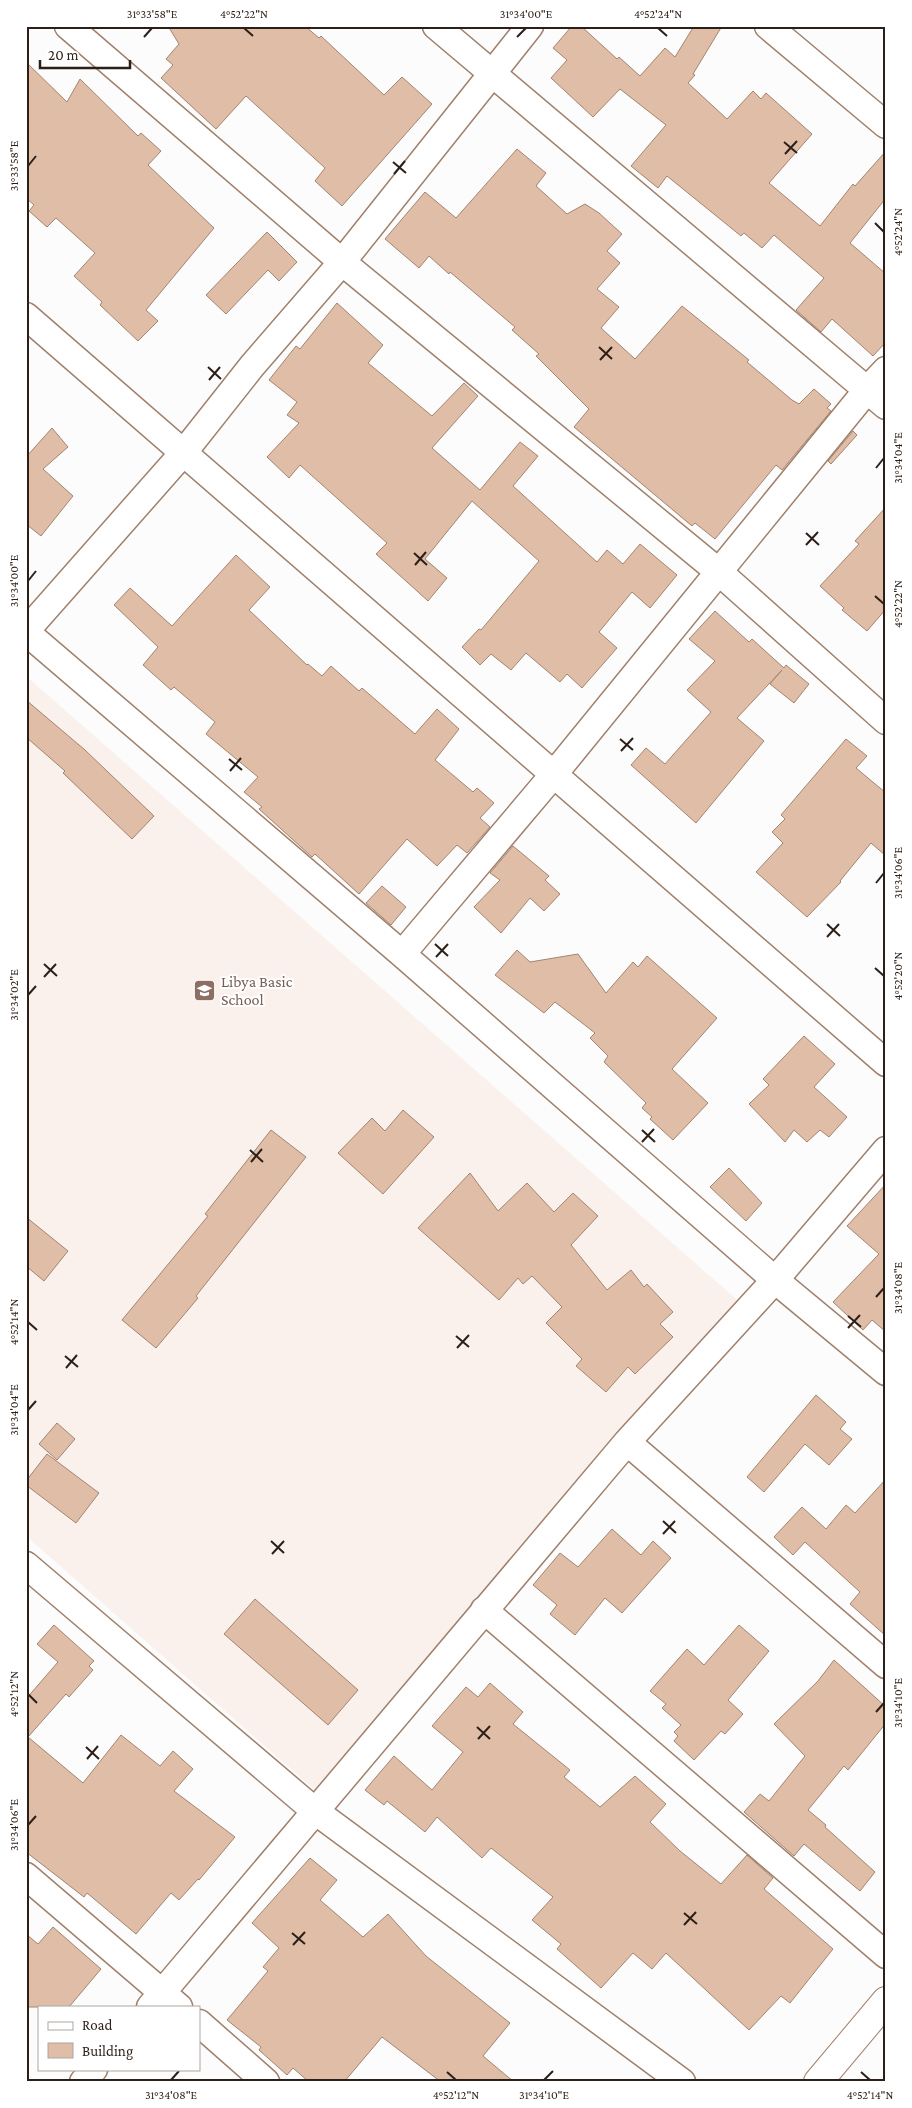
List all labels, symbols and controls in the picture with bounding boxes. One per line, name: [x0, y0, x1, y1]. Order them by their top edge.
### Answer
text: 31°33'58"E: [127, 7, 178, 21]
text: 4°52'22"N: [220, 7, 268, 21]
text: 31°34'00"E: [500, 7, 553, 21]
text: 4°52'24"N: [634, 7, 682, 21]
scale bar: [40, 38, 130, 70]
text: 20 m: [48, 47, 79, 63]
text: 31°33'58"E: [7, 140, 21, 191]
text: 4°52'24"N: [891, 208, 905, 256]
text: 31°34'04"E: [891, 432, 905, 484]
text: 31°34'00"E: [7, 554, 21, 607]
text: 4°52'22"N: [891, 580, 905, 628]
text: 31°34'06"E: [891, 847, 905, 899]
text: 4°52'20"N: [891, 951, 905, 1000]
text: 31°34'02"E: [7, 969, 21, 1021]
place label: Libya Basic School: [221, 973, 293, 1008]
school or university icon: Libya Basic School: [193, 978, 217, 1002]
text: 31°34'08"E: [891, 1261, 905, 1314]
text: 4°52'14"N: [7, 1299, 21, 1345]
text: 31°34'04"E: [7, 1384, 21, 1436]
text: 4°52'12"N: [7, 1671, 21, 1717]
text: 31°34'10"E: [891, 1678, 905, 1728]
text: 31°34'06"E: [7, 1799, 21, 1851]
legend: [38, 2006, 200, 2070]
text: Road: [82, 2017, 113, 2033]
text: Building: [82, 2043, 133, 2060]
text: 31°34'08"E: [145, 2088, 198, 2102]
text: 4°52'12"N: [433, 2088, 479, 2102]
text: 31°34'10"E: [519, 2088, 569, 2102]
text: 4°52'14"N: [847, 2088, 893, 2102]

